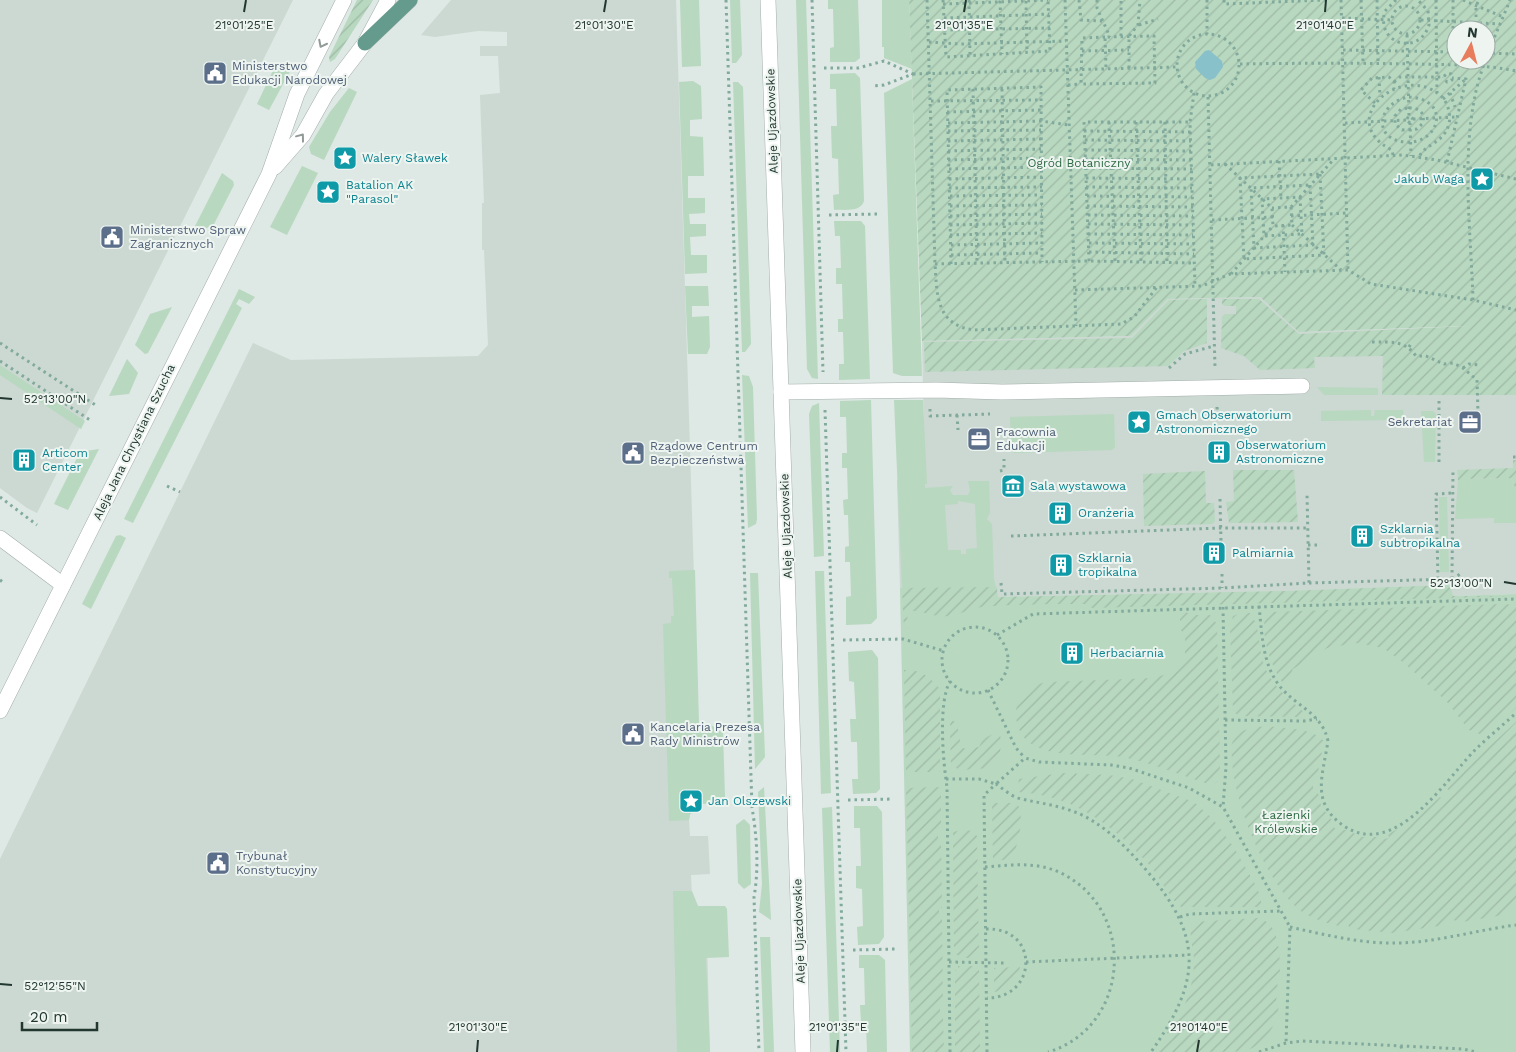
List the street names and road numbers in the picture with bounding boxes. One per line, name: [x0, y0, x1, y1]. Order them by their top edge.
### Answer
street label: Aleje Ujazdowskie: [763, 68, 781, 174]
street label: Aleja Jana Chrystiana Szucha: [90, 362, 178, 522]
street label: Aleje Ujazdowskie: [777, 473, 795, 579]
street label: Aleje Ujazdowskie: [790, 878, 808, 984]

